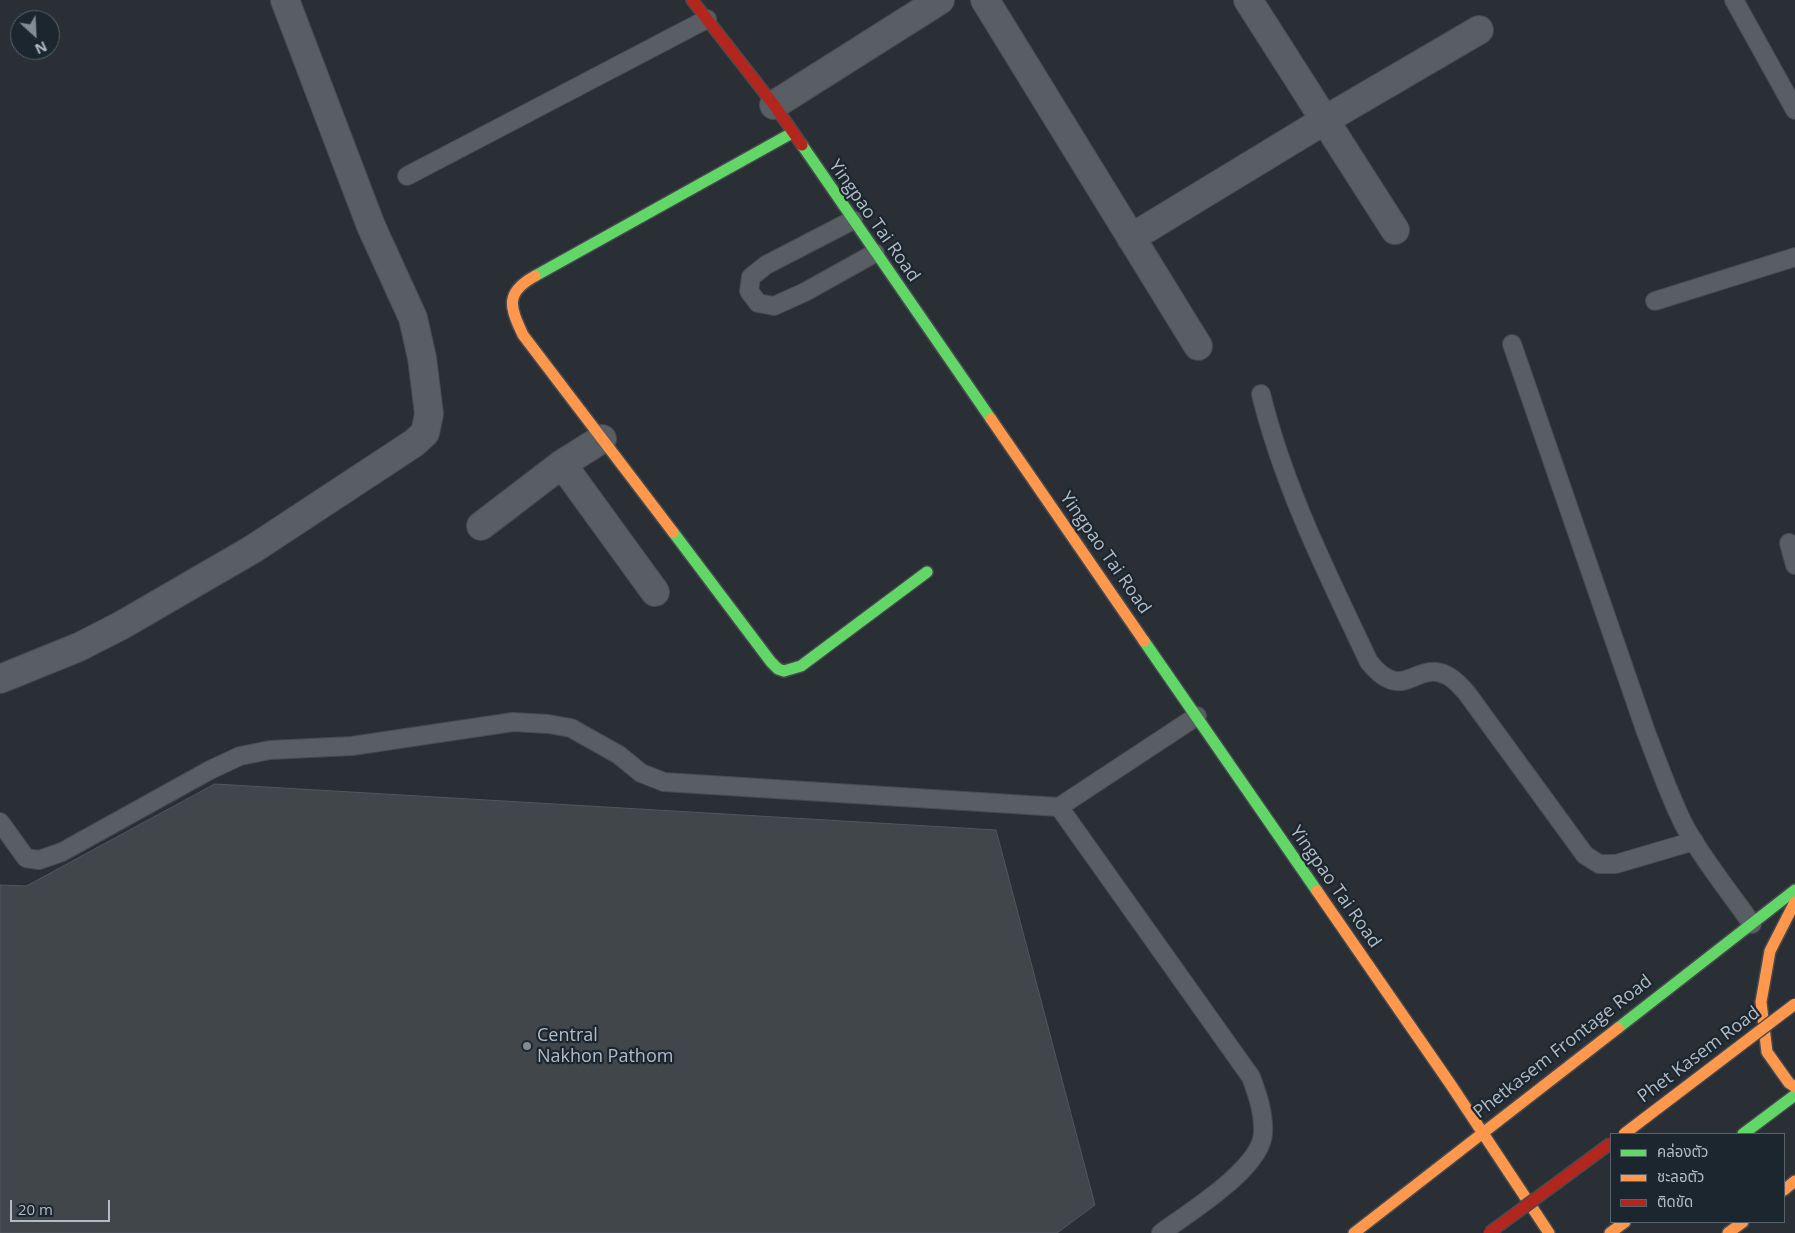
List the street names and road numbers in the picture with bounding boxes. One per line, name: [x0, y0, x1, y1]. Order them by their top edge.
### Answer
street label: Yingpao Tai Road: [824, 156, 924, 286]
street label: Yingpao Tai Road: [1055, 488, 1155, 618]
street label: Yingpao Tai Road: [1285, 822, 1385, 952]
street label: Phetkasem Frontage Road: [1470, 971, 1656, 1123]
street label: Phet Kasem Road: [1634, 1002, 1764, 1108]

